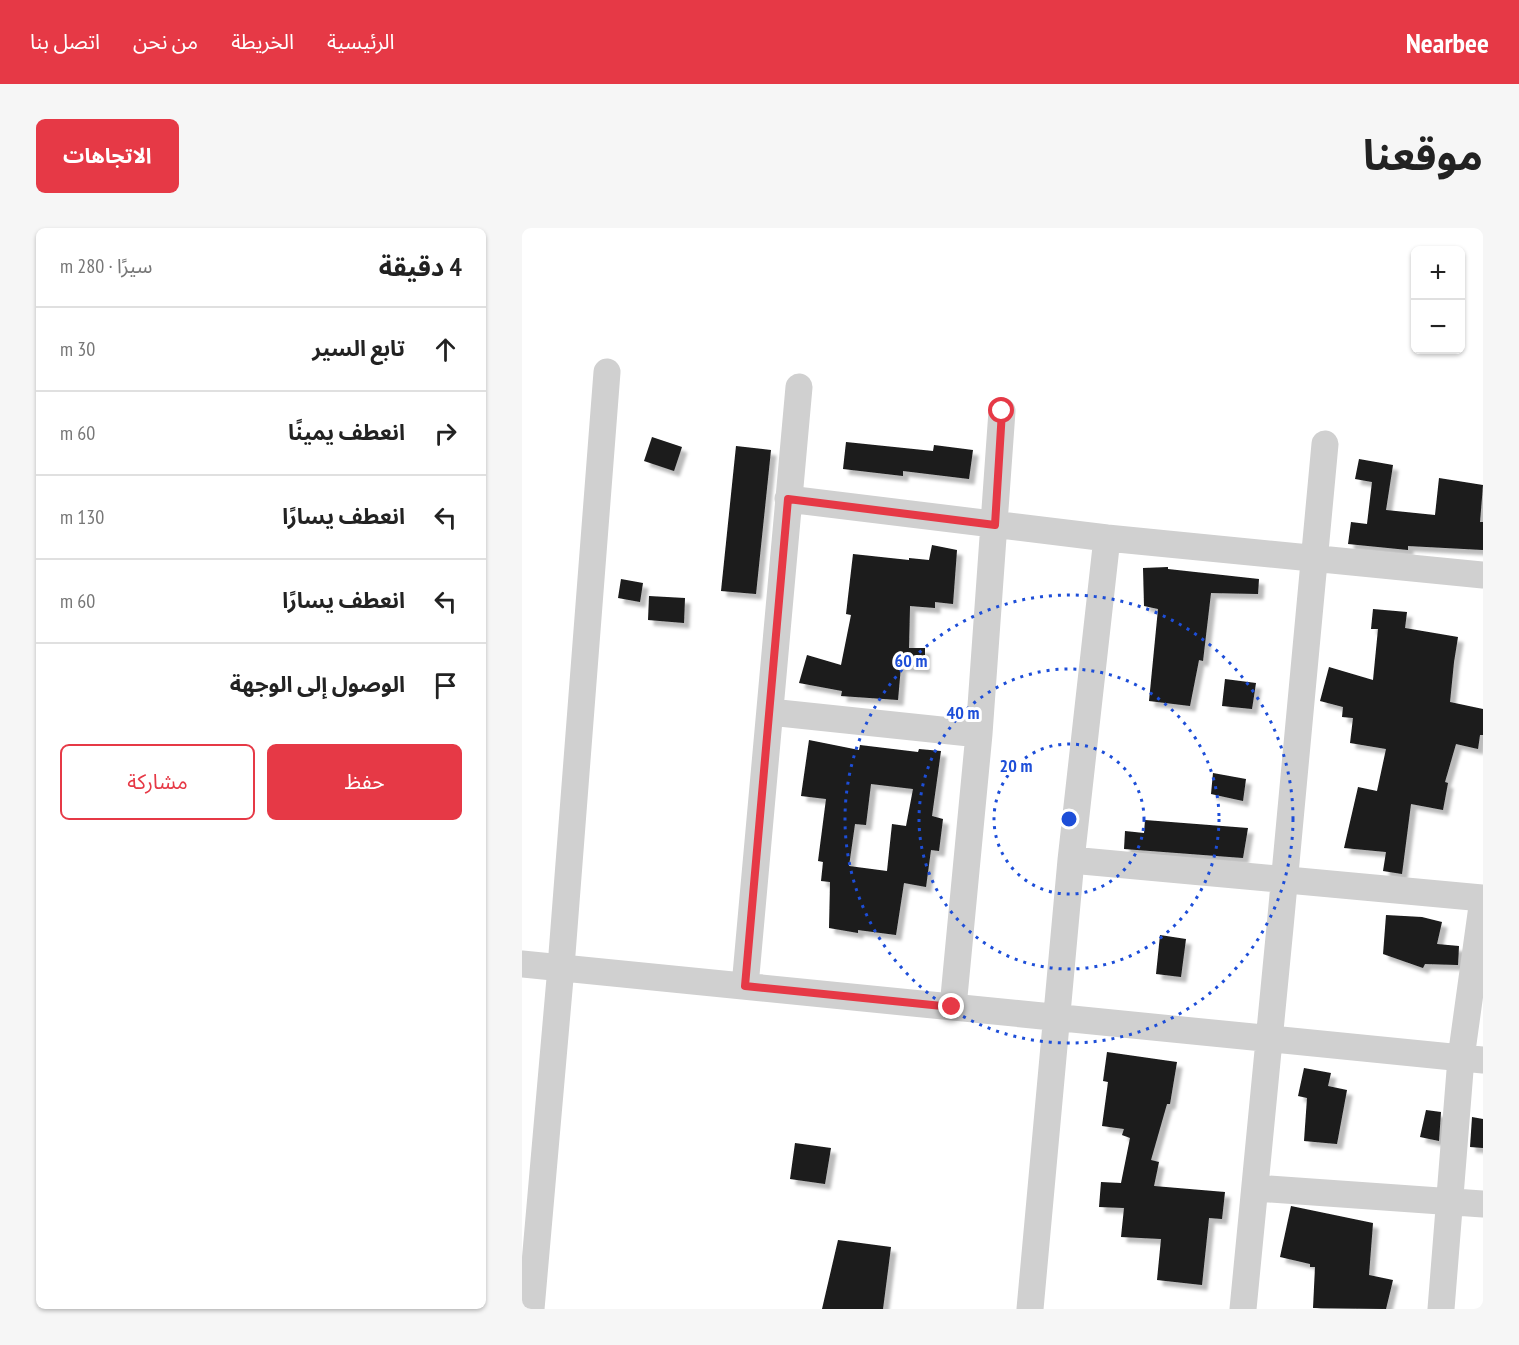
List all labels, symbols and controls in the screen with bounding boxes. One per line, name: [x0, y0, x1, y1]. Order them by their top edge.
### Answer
text: Nearbee: [1406, 24, 1489, 61]
text: اتصل بنا: [30, 28, 100, 55]
text: من نحن: [133, 28, 198, 55]
text: الخريطة: [231, 28, 294, 55]
text: الرئيسية: [327, 28, 395, 55]
button: الاتجاهات: [36, 119, 179, 193]
text: موقعنا: [1363, 127, 1483, 182]
map controls: [1411, 246, 1465, 354]
button: +: [1411, 246, 1465, 300]
text: 4 دقيقة: [379, 250, 462, 283]
text: سيرًا · 280 m: [60, 253, 152, 279]
button: −: [1411, 300, 1465, 354]
icon: ahead: [429, 333, 462, 366]
text: تابع السير: [312, 334, 405, 362]
text: 30 m: [60, 336, 95, 362]
route start: [988, 397, 1014, 423]
icon: right: [429, 417, 462, 450]
text: انعطف يمينًا: [288, 418, 405, 446]
text: 60 m: [60, 420, 95, 446]
icon: left: [429, 501, 462, 534]
text: انعطف يسارًا: [282, 502, 405, 530]
text: 130 m: [60, 504, 104, 530]
icon: left: [429, 585, 462, 618]
text: انعطف يسارًا: [282, 586, 405, 614]
text: 60 m: [60, 588, 95, 614]
text: 60 m: [895, 649, 927, 672]
icon: arrive: [429, 669, 462, 702]
text: الوصول إلى الوجهة: [230, 670, 405, 698]
text: 40 m: [947, 701, 979, 724]
button: مشاركة: [60, 744, 255, 820]
button: حفظ: [267, 744, 462, 820]
text: 20 m: [1000, 754, 1032, 777]
centre of rings: [1059, 809, 1079, 829]
route end: [938, 993, 964, 1019]

